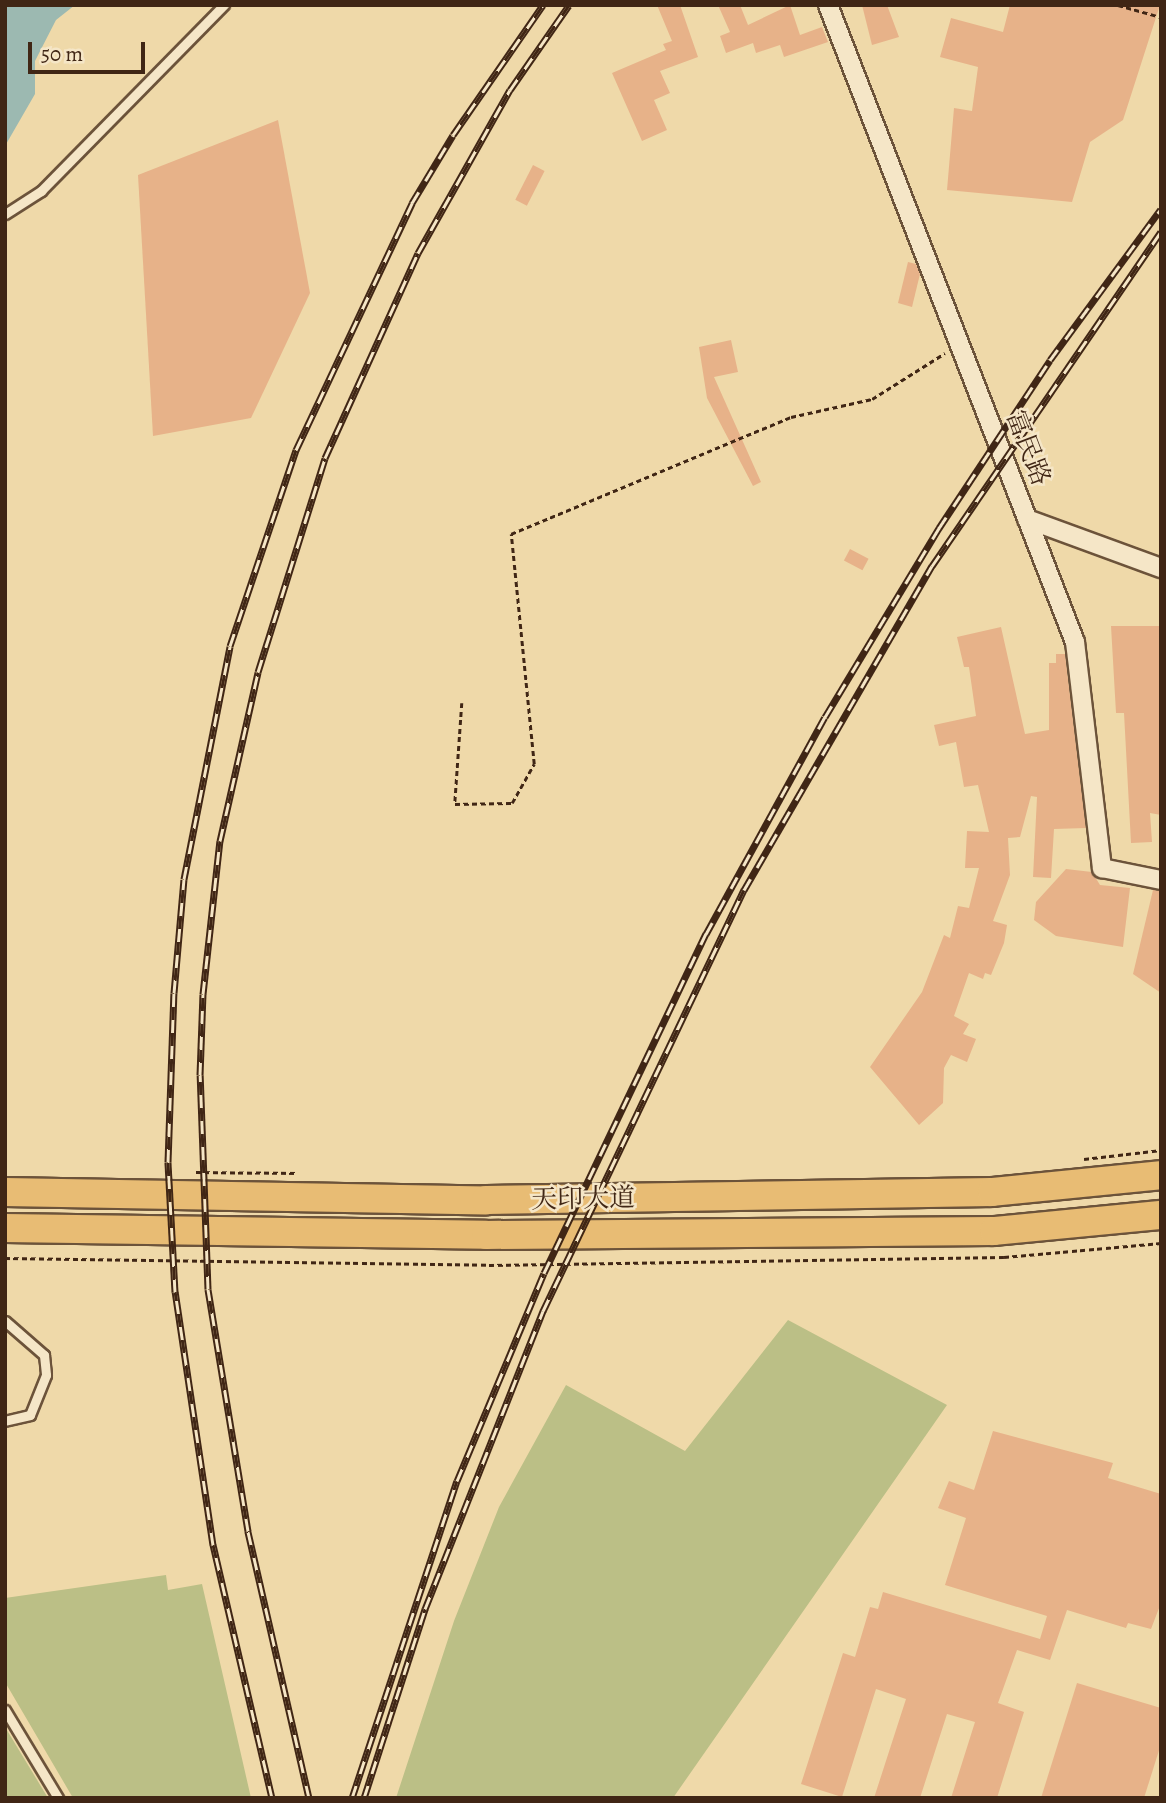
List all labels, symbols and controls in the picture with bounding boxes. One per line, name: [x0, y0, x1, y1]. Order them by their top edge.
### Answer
scale bar: [32, 28, 149, 72]
text: 50 m: [41, 40, 83, 68]
street label: 富民路: [999, 406, 1057, 490]
street label: 天印大道: [531, 1182, 635, 1216]

